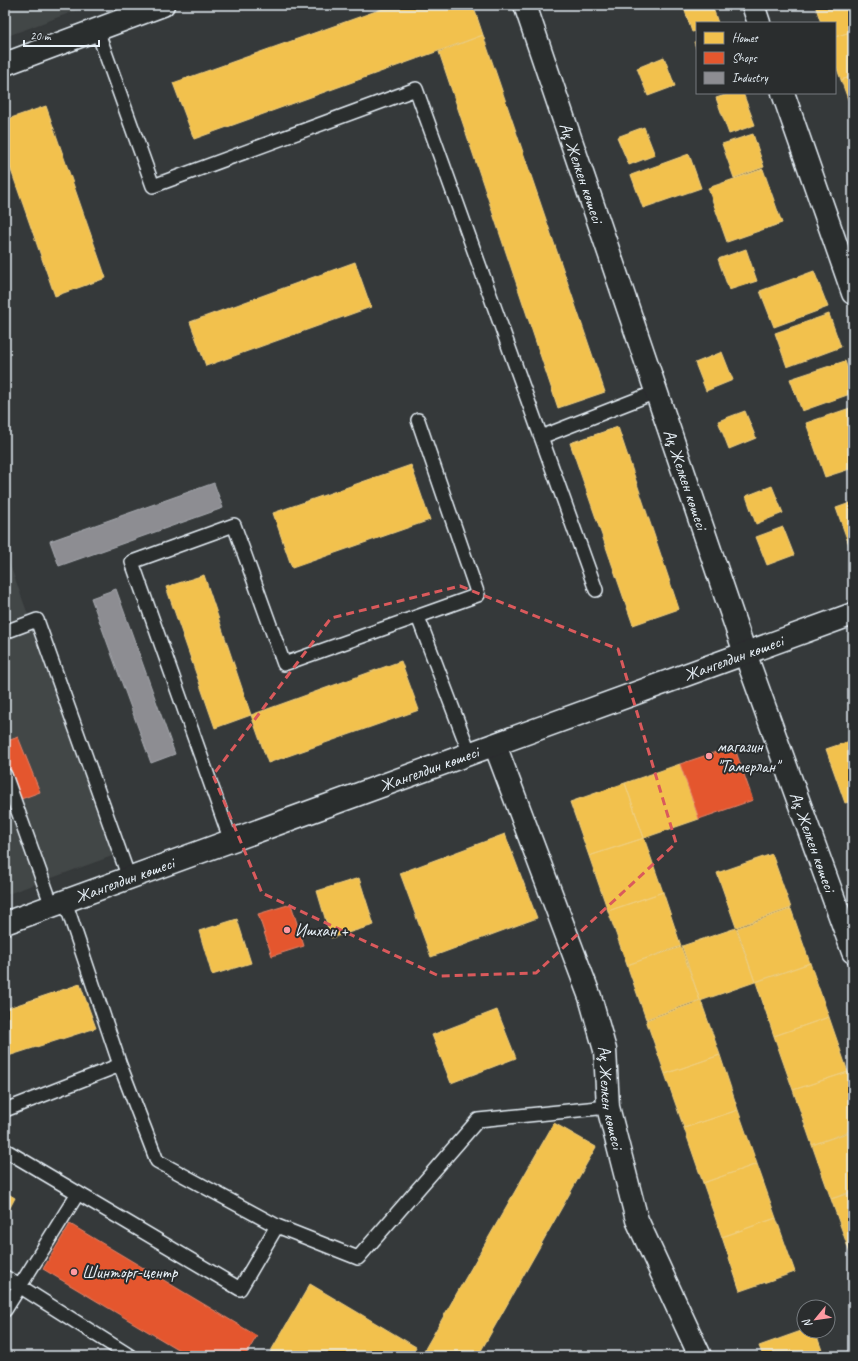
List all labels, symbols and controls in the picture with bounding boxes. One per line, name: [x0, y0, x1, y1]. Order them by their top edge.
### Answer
scale bar: [24, 22, 99, 48]
legend: [696, 22, 836, 94]
text: 20 m: [30, 28, 52, 44]
text: Homes: [732, 30, 759, 46]
text: Shops: [732, 50, 757, 66]
text: Industry: [732, 70, 769, 86]
street label: Ақ Желкен көшесі: [555, 120, 609, 227]
street label: Ақ Желкен көшесі: [659, 427, 713, 534]
street label: Жангелдин көшесі: [681, 630, 788, 686]
place label: магазин "Тамерлан": [717, 736, 783, 777]
street label: Жангелдин көшесі: [376, 741, 483, 797]
marker: магазин "Тамерлан": [704, 751, 714, 761]
street label: Ақ Желкен көшесі: [785, 789, 841, 896]
street label: Жангелдин көшесі: [72, 852, 179, 908]
place label: Ишхан +: [295, 920, 349, 941]
marker: Ишхан +: [282, 925, 292, 935]
street label: Ақ Желкен көшесі: [593, 1043, 629, 1153]
place label: Шинторг-центр: [82, 1262, 179, 1283]
marker: Шинторг-центр: [69, 1267, 79, 1277]
north arrow: [796, 1299, 836, 1339]
text: N: [798, 1316, 815, 1330]

